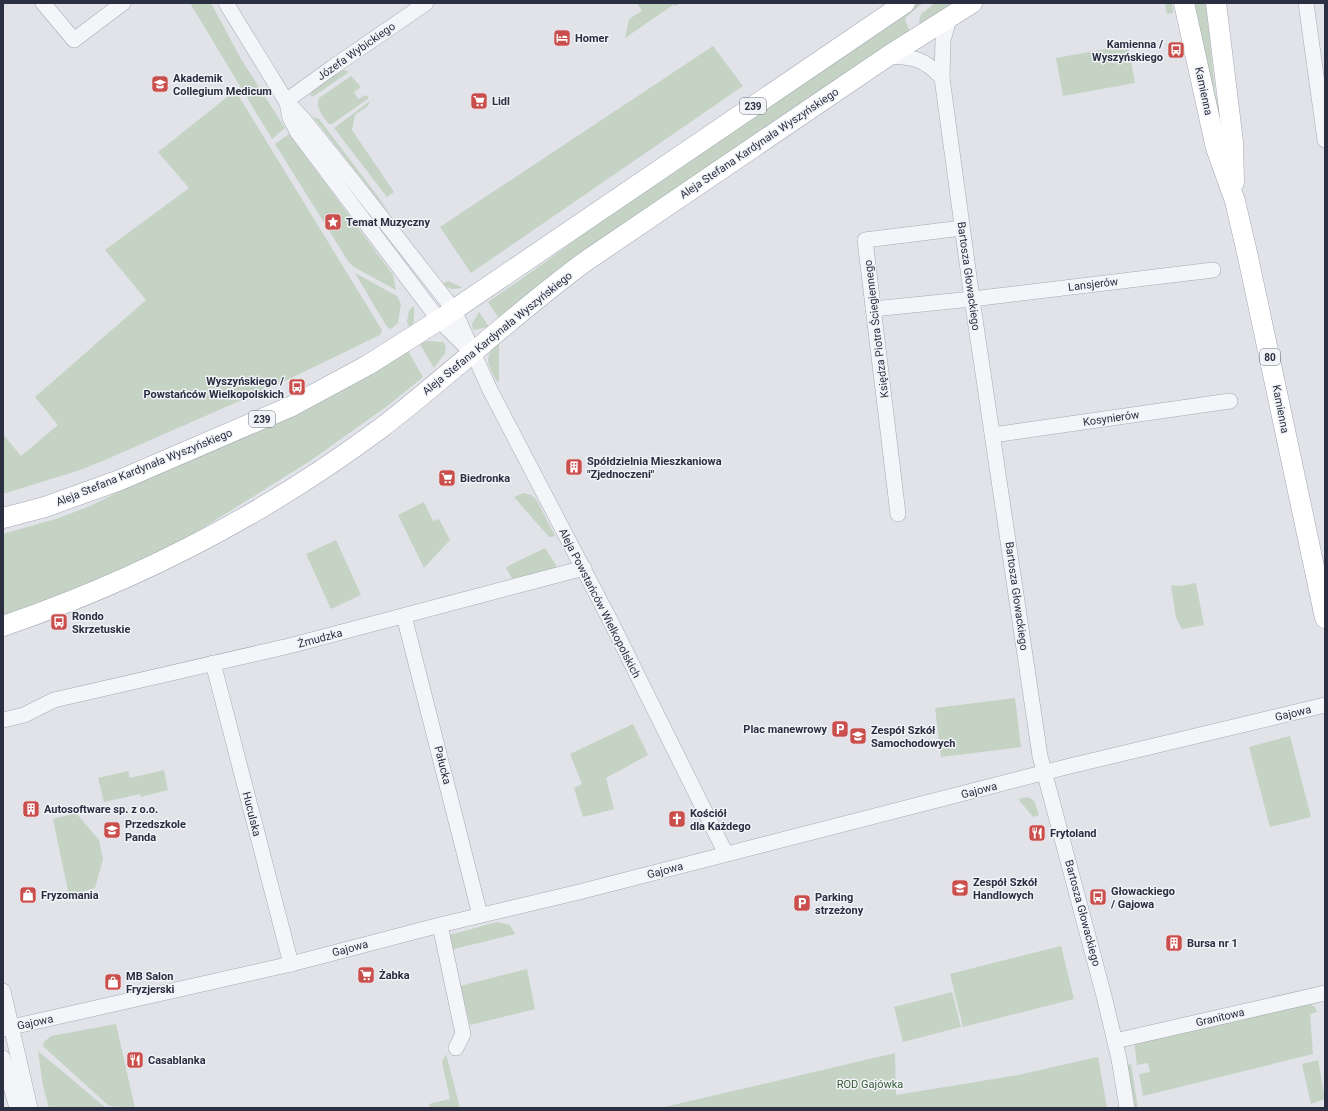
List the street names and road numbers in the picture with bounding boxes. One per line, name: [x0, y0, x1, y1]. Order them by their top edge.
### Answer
street label: Józefa Wybickiego: [315, 20, 398, 83]
street label: Kamienna: [1192, 66, 1215, 117]
street label: Aleja Stefana Kardynała Wyszyńskiego: [677, 85, 841, 202]
road number: 239: [740, 98, 766, 114]
street label: Bartosza Głowackiego: [954, 221, 983, 331]
street label: Księdza Piotra Ściegiennego: [862, 259, 891, 399]
street label: Aleja Stefana Kardynała Wyszyńskiego: [420, 269, 575, 398]
street label: Lansjerów: [1067, 275, 1120, 294]
road number: 80: [1260, 349, 1280, 365]
street label: Kamienna: [1269, 384, 1292, 434]
street label: Kosynierów: [1082, 408, 1141, 429]
road number: 239: [249, 411, 275, 427]
street label: Aleja Stefana Kardynała Wyszyńskiego: [54, 426, 234, 509]
street label: Aleja Powstańców Wielkopolskich: [556, 526, 643, 680]
street label: Bartosza Głowackiego: [1002, 541, 1031, 651]
street label: Żmudzka: [296, 626, 344, 651]
street label: Gajowa: [1274, 703, 1312, 724]
street label: Pałucka: [431, 745, 454, 786]
street label: Gajowa: [960, 779, 999, 802]
street label: Huculska: [240, 790, 263, 838]
street label: Bartosza Głowackiego: [1062, 858, 1103, 968]
street label: Gajowa: [646, 859, 685, 882]
street label: Gajowa: [331, 937, 370, 960]
street label: Granitowa: [1194, 1006, 1246, 1029]
street label: Gajowa: [16, 1012, 54, 1033]

